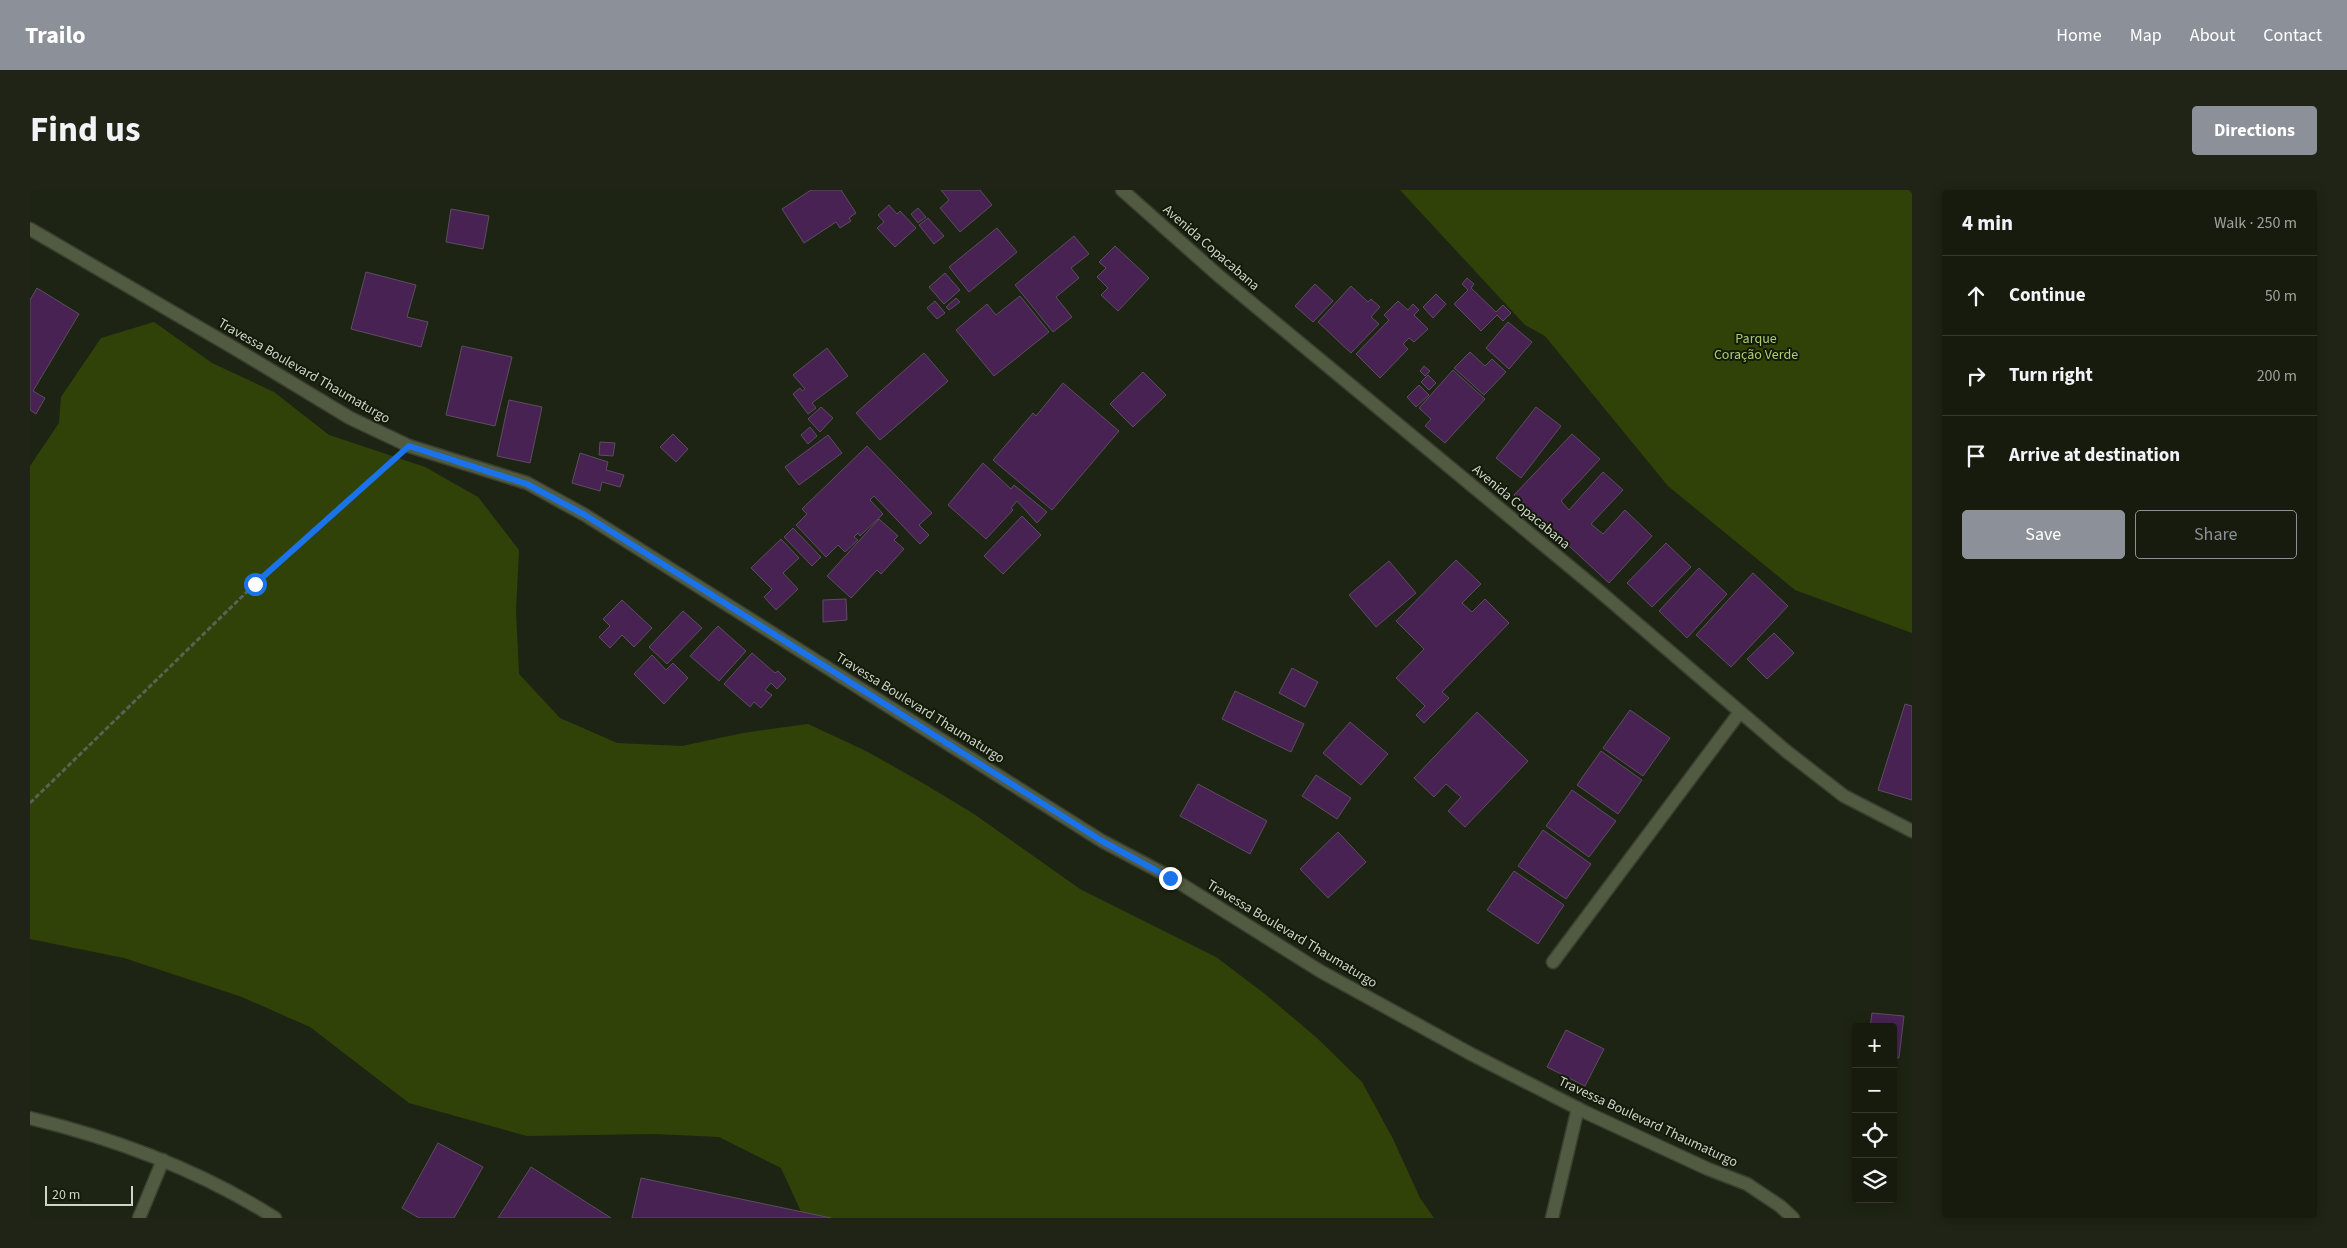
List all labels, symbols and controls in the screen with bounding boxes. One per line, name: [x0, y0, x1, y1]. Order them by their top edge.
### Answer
text: Trailo: [25, 18, 86, 53]
text: Home: [2056, 23, 2102, 48]
text: Map: [2130, 23, 2162, 48]
text: About: [2190, 23, 2235, 48]
text: Contact: [2263, 23, 2322, 48]
text: Find us: [30, 105, 140, 155]
button: Directions: [2192, 106, 2317, 155]
street label: Avenida Copacabana: [1158, 200, 1264, 296]
text: 4 min: [1962, 208, 2013, 238]
text: Walk · 250 m: [2214, 212, 2297, 234]
icon: ahead: [1962, 282, 1990, 310]
text: Continue: [2009, 282, 2086, 309]
text: 50 m: [2265, 285, 2297, 307]
street label: Travessa Boulevard Thaumaturgo: [214, 313, 394, 429]
park label: Parque Coração Verde: [1714, 329, 1798, 365]
icon: right: [1962, 362, 1990, 390]
text: Turn right: [2009, 362, 2093, 389]
text: 200 m: [2257, 365, 2297, 387]
icon: arrive: [1962, 442, 1990, 470]
text: Arrive at destination: [2009, 442, 2180, 469]
street label: Avenida Copacabana: [1468, 460, 1574, 554]
button: Save: [1962, 510, 2125, 559]
button: Share: [2135, 510, 2297, 559]
route start: [244, 573, 267, 596]
street label: Travessa Boulevard Thaumaturgo: [832, 648, 1008, 768]
route end: [1159, 867, 1182, 890]
street label: Travessa Boulevard Thaumaturgo: [1203, 875, 1381, 993]
map controls: [1852, 1023, 1897, 1203]
button: +: [1852, 1023, 1897, 1068]
button: −: [1852, 1068, 1897, 1113]
street label: Travessa Boulevard Thaumaturgo: [1555, 1072, 1741, 1172]
button: locate: [1852, 1113, 1897, 1158]
button: layers: [1852, 1158, 1897, 1203]
scale bar: [45, 1183, 132, 1206]
text: 20 m: [52, 1185, 80, 1205]

